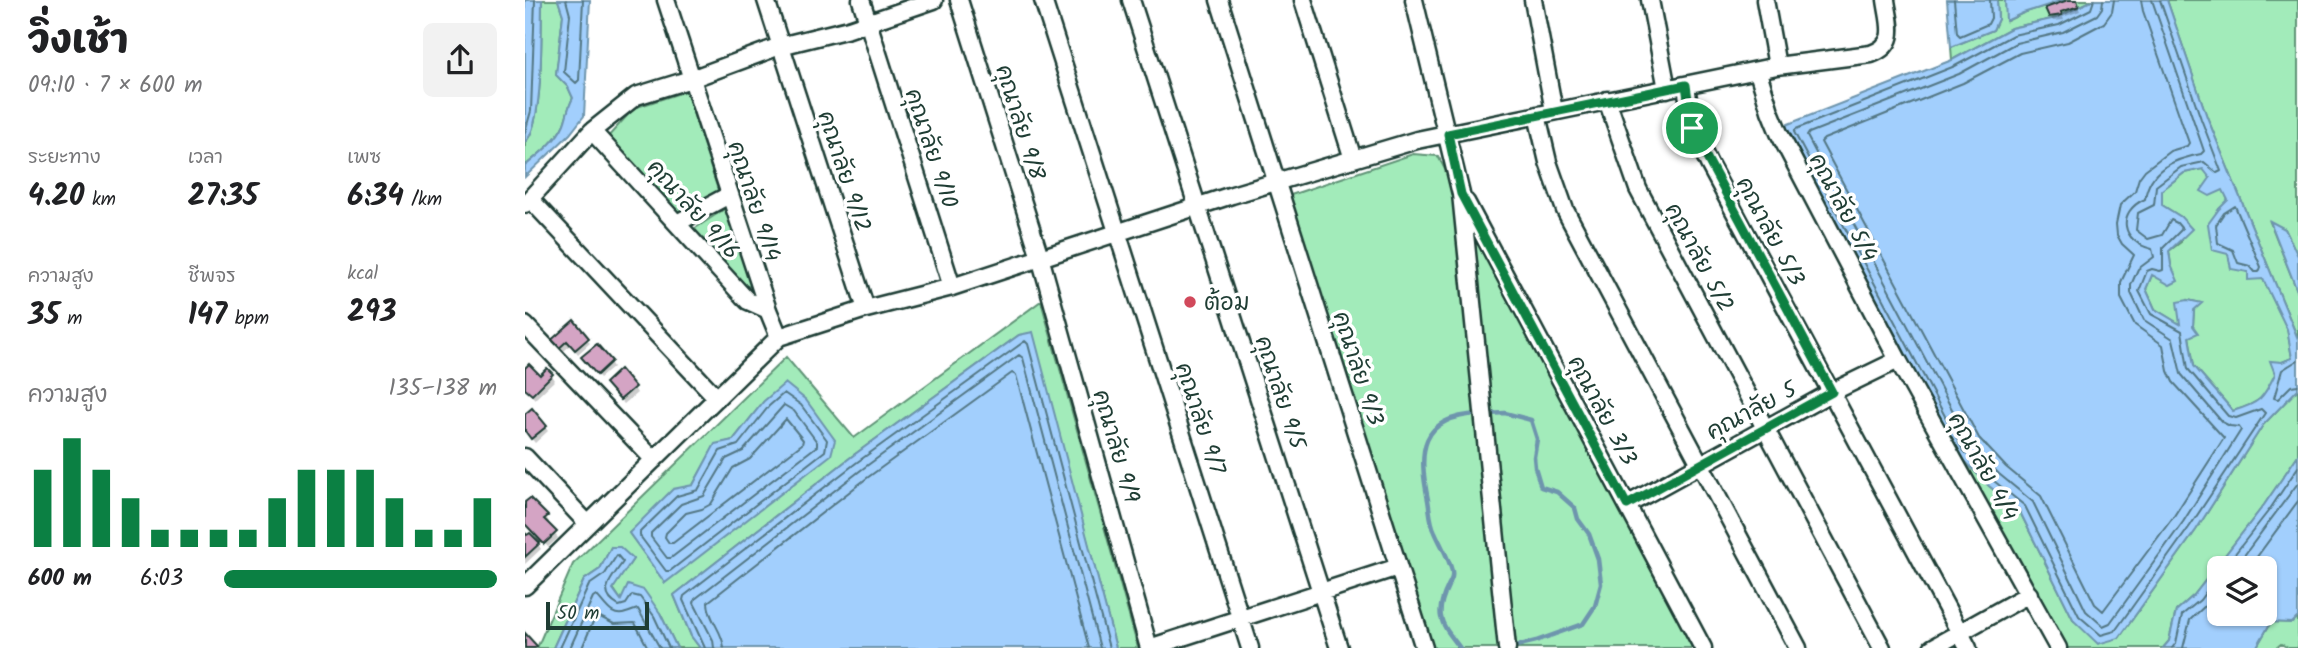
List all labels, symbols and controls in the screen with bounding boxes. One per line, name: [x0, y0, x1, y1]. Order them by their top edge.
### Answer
text: วิ่งเช้า: [28, 12, 128, 72]
button: share: [423, 23, 497, 97]
street label: คุณาลัย 9/8: [984, 60, 1054, 185]
text: 09:10 · 7 × 600 m: [28, 68, 203, 104]
street label: คุณาลัย 9/10: [894, 84, 966, 213]
pin: [1662, 98, 1722, 158]
street label: คุณาลัย 9/12: [807, 106, 880, 237]
icon: arrive: [1673, 109, 1711, 147]
street label: คุณาลัย 9/14: [717, 137, 790, 267]
text: ระยะทาง: [28, 143, 101, 173]
text: เวลา: [188, 143, 223, 173]
text: เพซ: [347, 143, 381, 173]
street label: คุณาลัย 5/4: [1798, 147, 1886, 269]
street label: คุณาลัย 9/16: [637, 152, 748, 269]
street label: คุณาลัย 5/3: [1725, 171, 1813, 293]
text: 4.20: [28, 173, 84, 221]
text: 27:35: [188, 173, 258, 221]
text: 6:34: [347, 173, 404, 221]
text: km: [84, 185, 116, 215]
text: /km: [404, 185, 442, 215]
street label: คุณาลัย 5/2: [1654, 197, 1742, 319]
text: kcal: [347, 259, 378, 289]
text: ความสูง: [28, 262, 94, 292]
text: ชีพจร: [188, 262, 236, 292]
place label: ต้อม: [1204, 286, 1250, 322]
text: 293: [347, 289, 396, 337]
text: 35: [28, 292, 60, 340]
text: 147: [188, 292, 227, 340]
marker: ต้อม: [1182, 294, 1198, 310]
text: m: [60, 304, 82, 334]
text: bpm: [227, 304, 269, 334]
street label: คุณาลัย 9/3: [1322, 307, 1392, 430]
street label: คุณาลัย 9/5: [1244, 331, 1315, 456]
street label: คุณาลัย 3/3: [1557, 349, 1645, 472]
street label: คุณาลัย 9/7: [1164, 358, 1235, 481]
text: 135–138 m: [389, 371, 497, 407]
street label: คุณาลัย 5: [1700, 372, 1805, 451]
text: ความสูง: [28, 378, 107, 414]
street label: คุณาลัย 9/9: [1082, 386, 1148, 507]
street label: คุณาลัย 4/4: [1938, 406, 2027, 528]
map controls: [2207, 556, 2277, 626]
button: layers: [2207, 556, 2277, 626]
text: 600 m: [28, 561, 92, 597]
text: 6:03: [140, 561, 183, 597]
scale bar: [546, 599, 649, 631]
text: 50 m: [557, 599, 599, 629]

